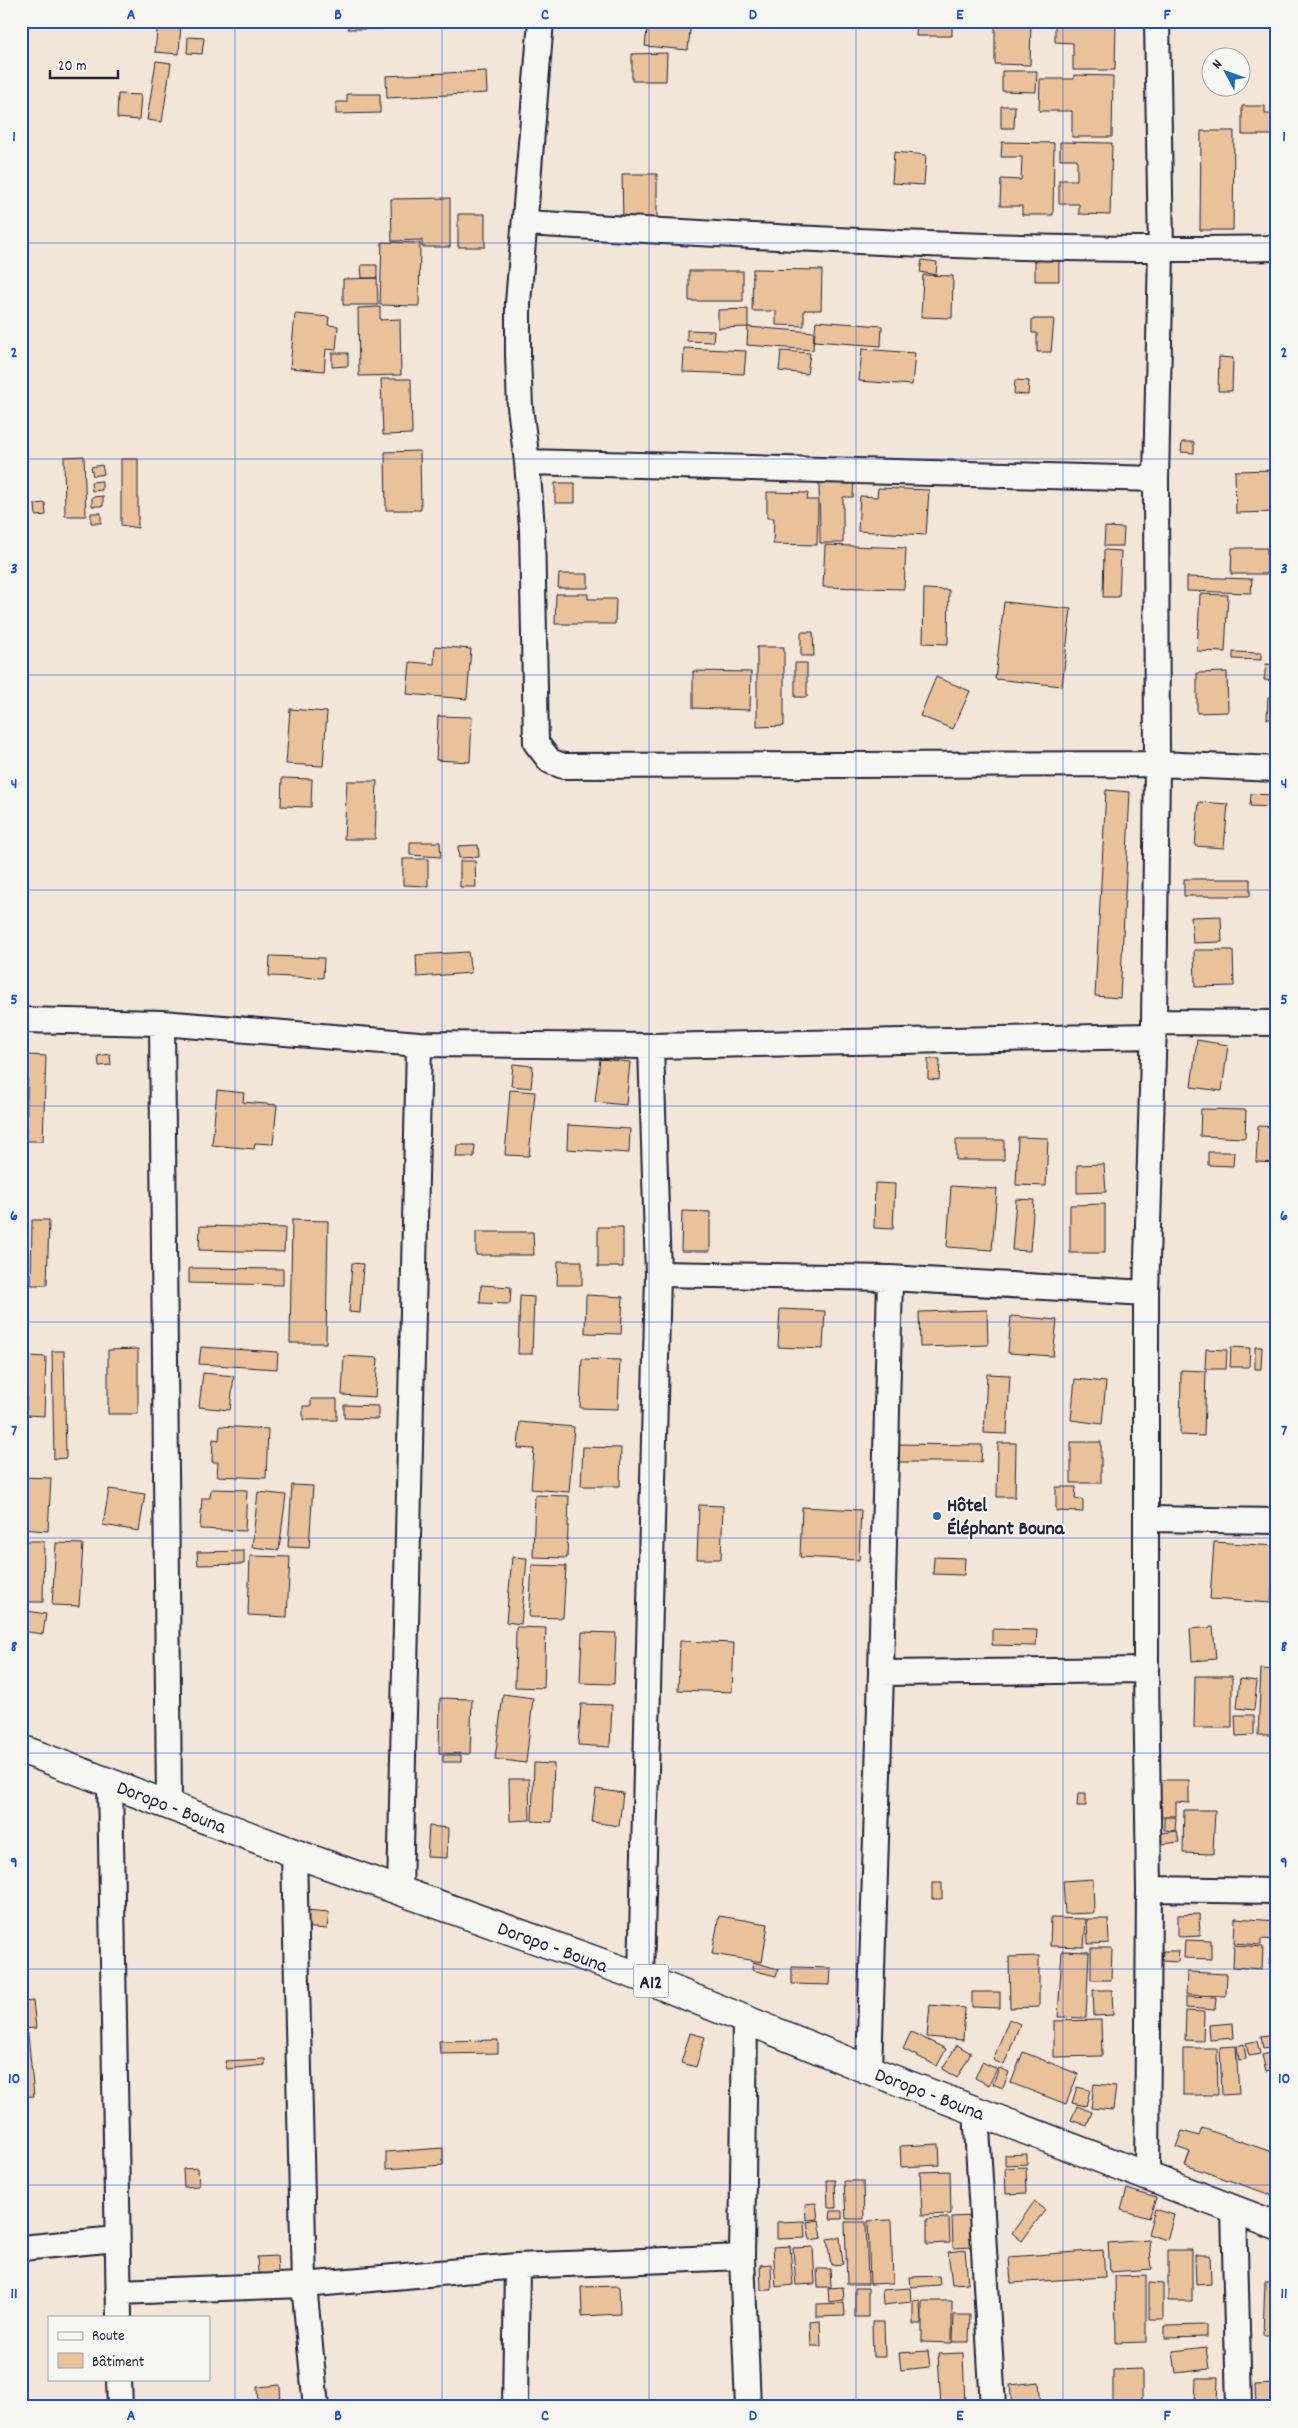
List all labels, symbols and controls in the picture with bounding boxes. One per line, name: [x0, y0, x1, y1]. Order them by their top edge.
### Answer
text: A: [127, 4, 136, 27]
text: B: [334, 4, 342, 27]
text: C: [541, 4, 549, 27]
text: D: [749, 4, 758, 27]
text: E: [956, 4, 964, 27]
text: F: [1163, 4, 1171, 27]
scale bar: [50, 48, 118, 80]
north arrow: [1200, 48, 1250, 98]
text: 20 m: [58, 56, 86, 78]
text: N: [1208, 56, 1228, 74]
text: 1: [12, 126, 16, 149]
text: 1: [1282, 126, 1286, 149]
text: 2: [11, 342, 18, 365]
text: 2: [1281, 342, 1288, 365]
text: 3: [10, 558, 18, 581]
text: 3: [1280, 558, 1288, 581]
text: 4: [11, 773, 17, 796]
text: 4: [1281, 773, 1287, 796]
text: 5: [10, 989, 18, 1012]
text: 5: [1280, 989, 1288, 1012]
text: 6: [10, 1205, 18, 1228]
text: 6: [1280, 1205, 1288, 1228]
text: 7: [11, 1420, 17, 1443]
text: 7: [1281, 1420, 1287, 1443]
place label: Hôtel Éléphant Bouna: [947, 1493, 1065, 1544]
marker: Hôtel Éléphant Bouna: [931, 1510, 943, 1522]
text: 8: [11, 1636, 18, 1659]
text: 8: [1281, 1636, 1288, 1659]
street label: Doropo - Bouna: [112, 1775, 230, 1843]
text: 9: [10, 1852, 18, 1875]
text: 9: [1280, 1852, 1288, 1875]
street label: Doropo - Bouna: [493, 1916, 612, 1982]
road number: A12: [634, 1964, 668, 1998]
street label: Doropo - Bouna: [870, 2062, 988, 2130]
text: 10: [8, 2068, 20, 2091]
text: 10: [1278, 2068, 1290, 2091]
text: 11: [10, 2283, 18, 2306]
text: 11: [1280, 2283, 1288, 2306]
legend: [48, 2316, 210, 2380]
text: Route: [92, 2326, 125, 2348]
text: Bâtiment: [92, 2352, 145, 2374]
text: A: [127, 2405, 136, 2428]
text: B: [334, 2405, 342, 2428]
text: C: [541, 2405, 549, 2428]
text: D: [749, 2405, 758, 2428]
text: E: [956, 2405, 964, 2428]
text: F: [1163, 2405, 1171, 2428]

